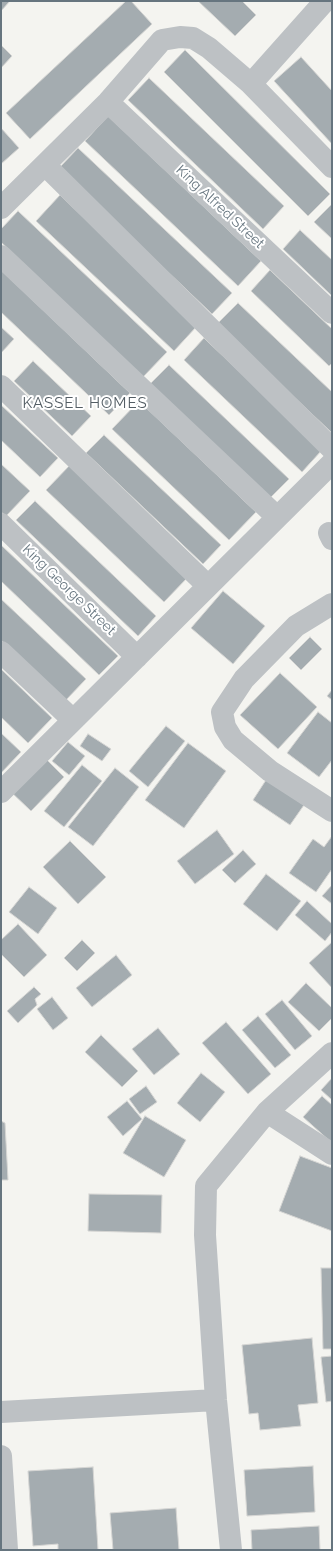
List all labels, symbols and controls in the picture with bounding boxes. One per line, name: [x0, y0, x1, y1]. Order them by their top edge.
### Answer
street label: King Alfred Street: [172, 162, 268, 252]
district label: KASSEL HOMES: [22, 394, 148, 412]
street label: King George Street: [19, 541, 119, 639]

